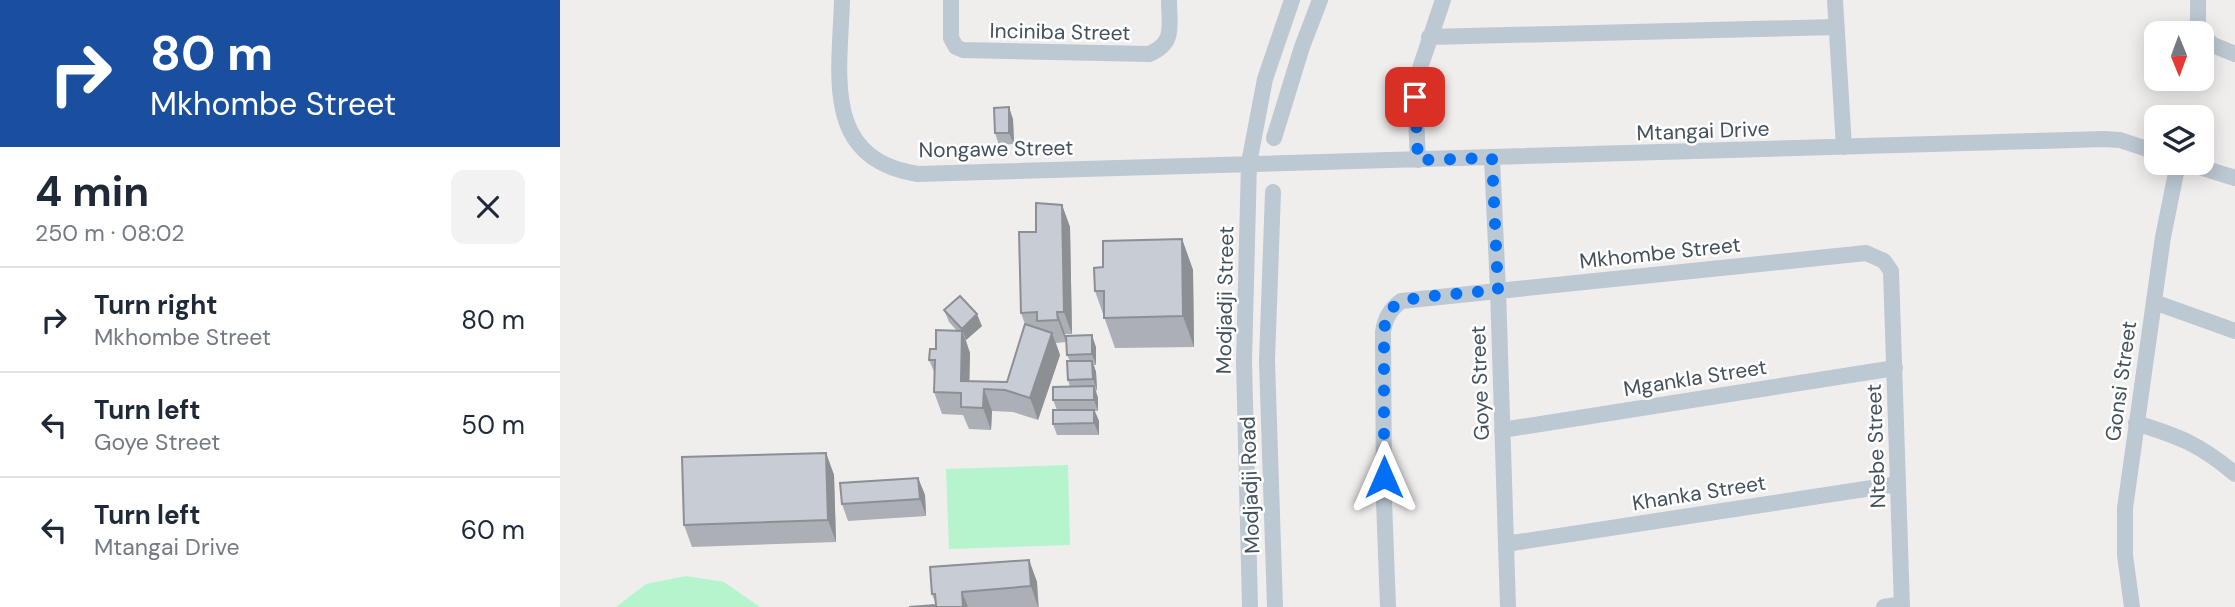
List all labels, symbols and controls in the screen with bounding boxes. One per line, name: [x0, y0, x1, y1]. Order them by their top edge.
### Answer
street label: Inciniba Street: [989, 17, 1131, 47]
text: 80 m: [150, 21, 273, 85]
north arrow: [2144, 21, 2214, 91]
map controls: [2144, 21, 2214, 175]
icon: right: [35, 28, 126, 119]
pin: [1385, 67, 1445, 127]
icon: arrive: [1396, 78, 1434, 116]
text: Mkhombe Street: [150, 83, 396, 125]
button: layers: [2144, 105, 2214, 175]
street label: Mtangai Drive: [1636, 115, 1770, 147]
street label: Nongawe Street: [918, 134, 1074, 164]
text: 4 min: [35, 164, 149, 219]
button: close: [451, 170, 525, 244]
text: 250 m · 08:02: [35, 218, 185, 248]
street label: Modjadji Street: [1210, 226, 1240, 374]
street label: Mkhombe Street: [1578, 231, 1742, 275]
text: Turn right: [94, 288, 218, 322]
icon: right: [35, 301, 73, 339]
text: 80 m: [461, 303, 525, 337]
street label: Gonsi Street: [2099, 319, 2143, 443]
text: Mkhombe Street: [94, 322, 271, 352]
street label: Goye Street: [1464, 325, 1496, 441]
street label: Mgankla Street: [1621, 353, 1769, 403]
street label: Ntebe Street: [1860, 383, 1892, 509]
text: Turn left: [94, 393, 201, 427]
icon: left: [35, 406, 73, 444]
text: 50 m: [461, 408, 525, 442]
street label: Modjadji Road: [1234, 416, 1266, 554]
text: Goye Street: [94, 427, 220, 457]
position arrow: [1347, 440, 1421, 514]
street label: Khanka Street: [1630, 469, 1768, 517]
text: Turn left: [94, 498, 201, 532]
icon: left: [35, 511, 73, 549]
text: 60 m: [461, 513, 525, 547]
text: Mtangai Drive: [94, 532, 240, 562]

